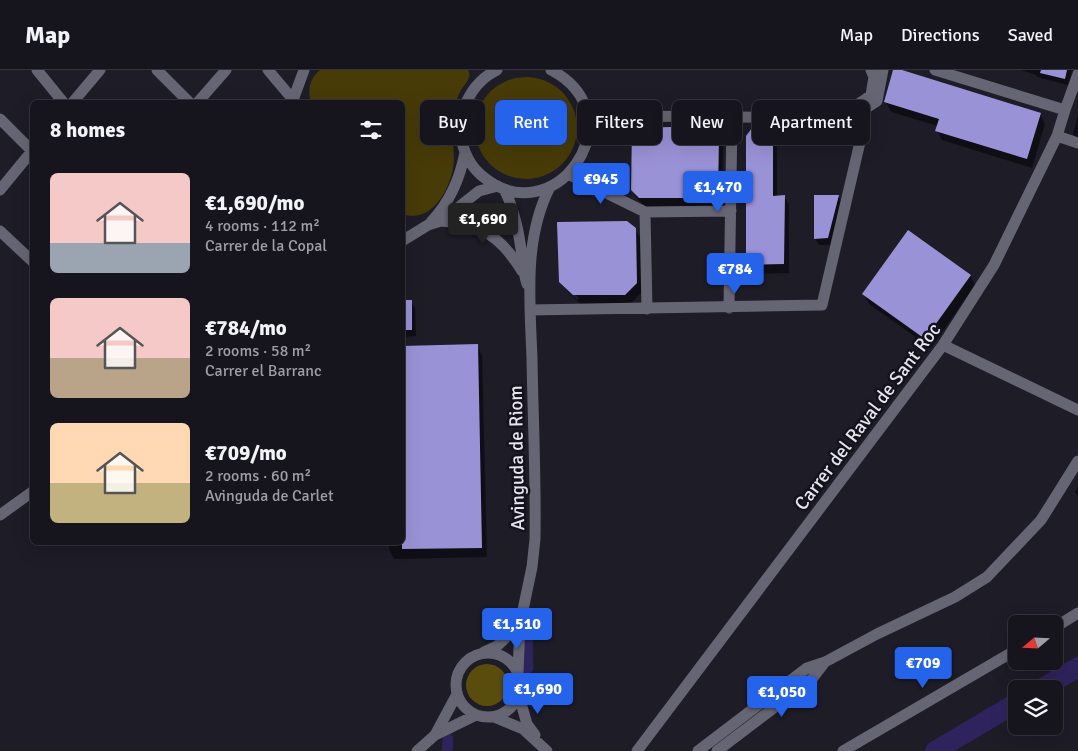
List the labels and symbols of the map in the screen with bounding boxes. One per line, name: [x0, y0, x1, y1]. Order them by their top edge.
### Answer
pin: €945: [571, 162, 631, 205]
pin: €1,470: [677, 170, 759, 213]
pin: €1,690: [442, 202, 524, 245]
pin: €784: [705, 252, 765, 295]
street label: Carrer del Raval de Sant Roc: [789, 318, 946, 515]
street label: Avinguda de Riom: [504, 385, 530, 531]
pin: €1,510: [476, 608, 558, 650]
north arrow: [1008, 615, 1062, 670]
pin: €709: [893, 646, 953, 689]
pin: €1,690: [497, 672, 579, 715]
pin: €1,050: [741, 676, 823, 718]

